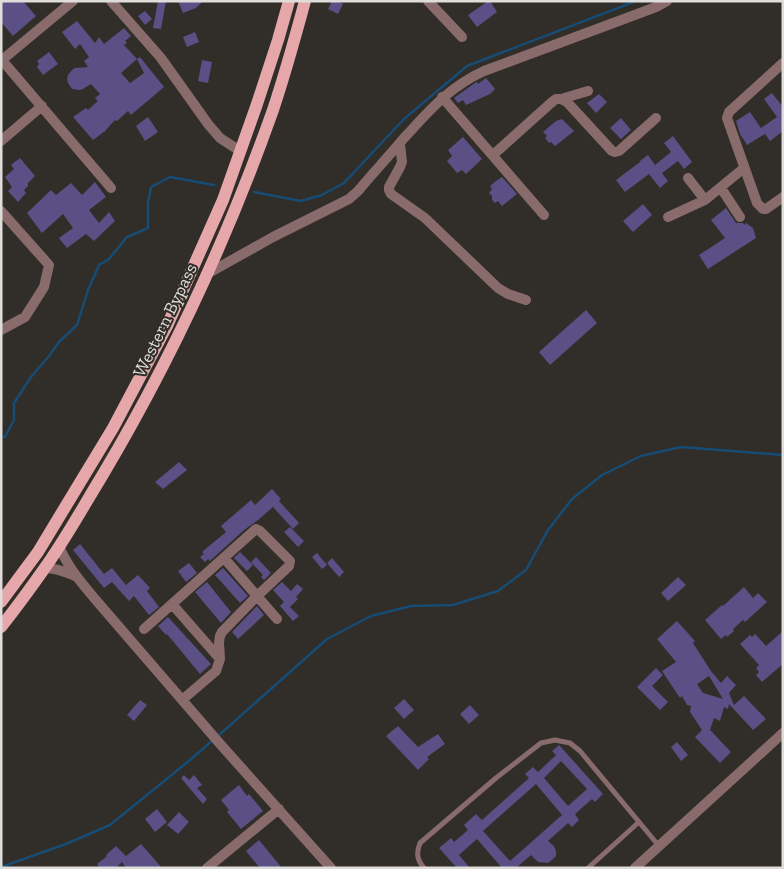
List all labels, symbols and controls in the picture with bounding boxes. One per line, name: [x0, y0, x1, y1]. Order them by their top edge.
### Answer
street label: Western Bypass: [128, 259, 202, 380]

